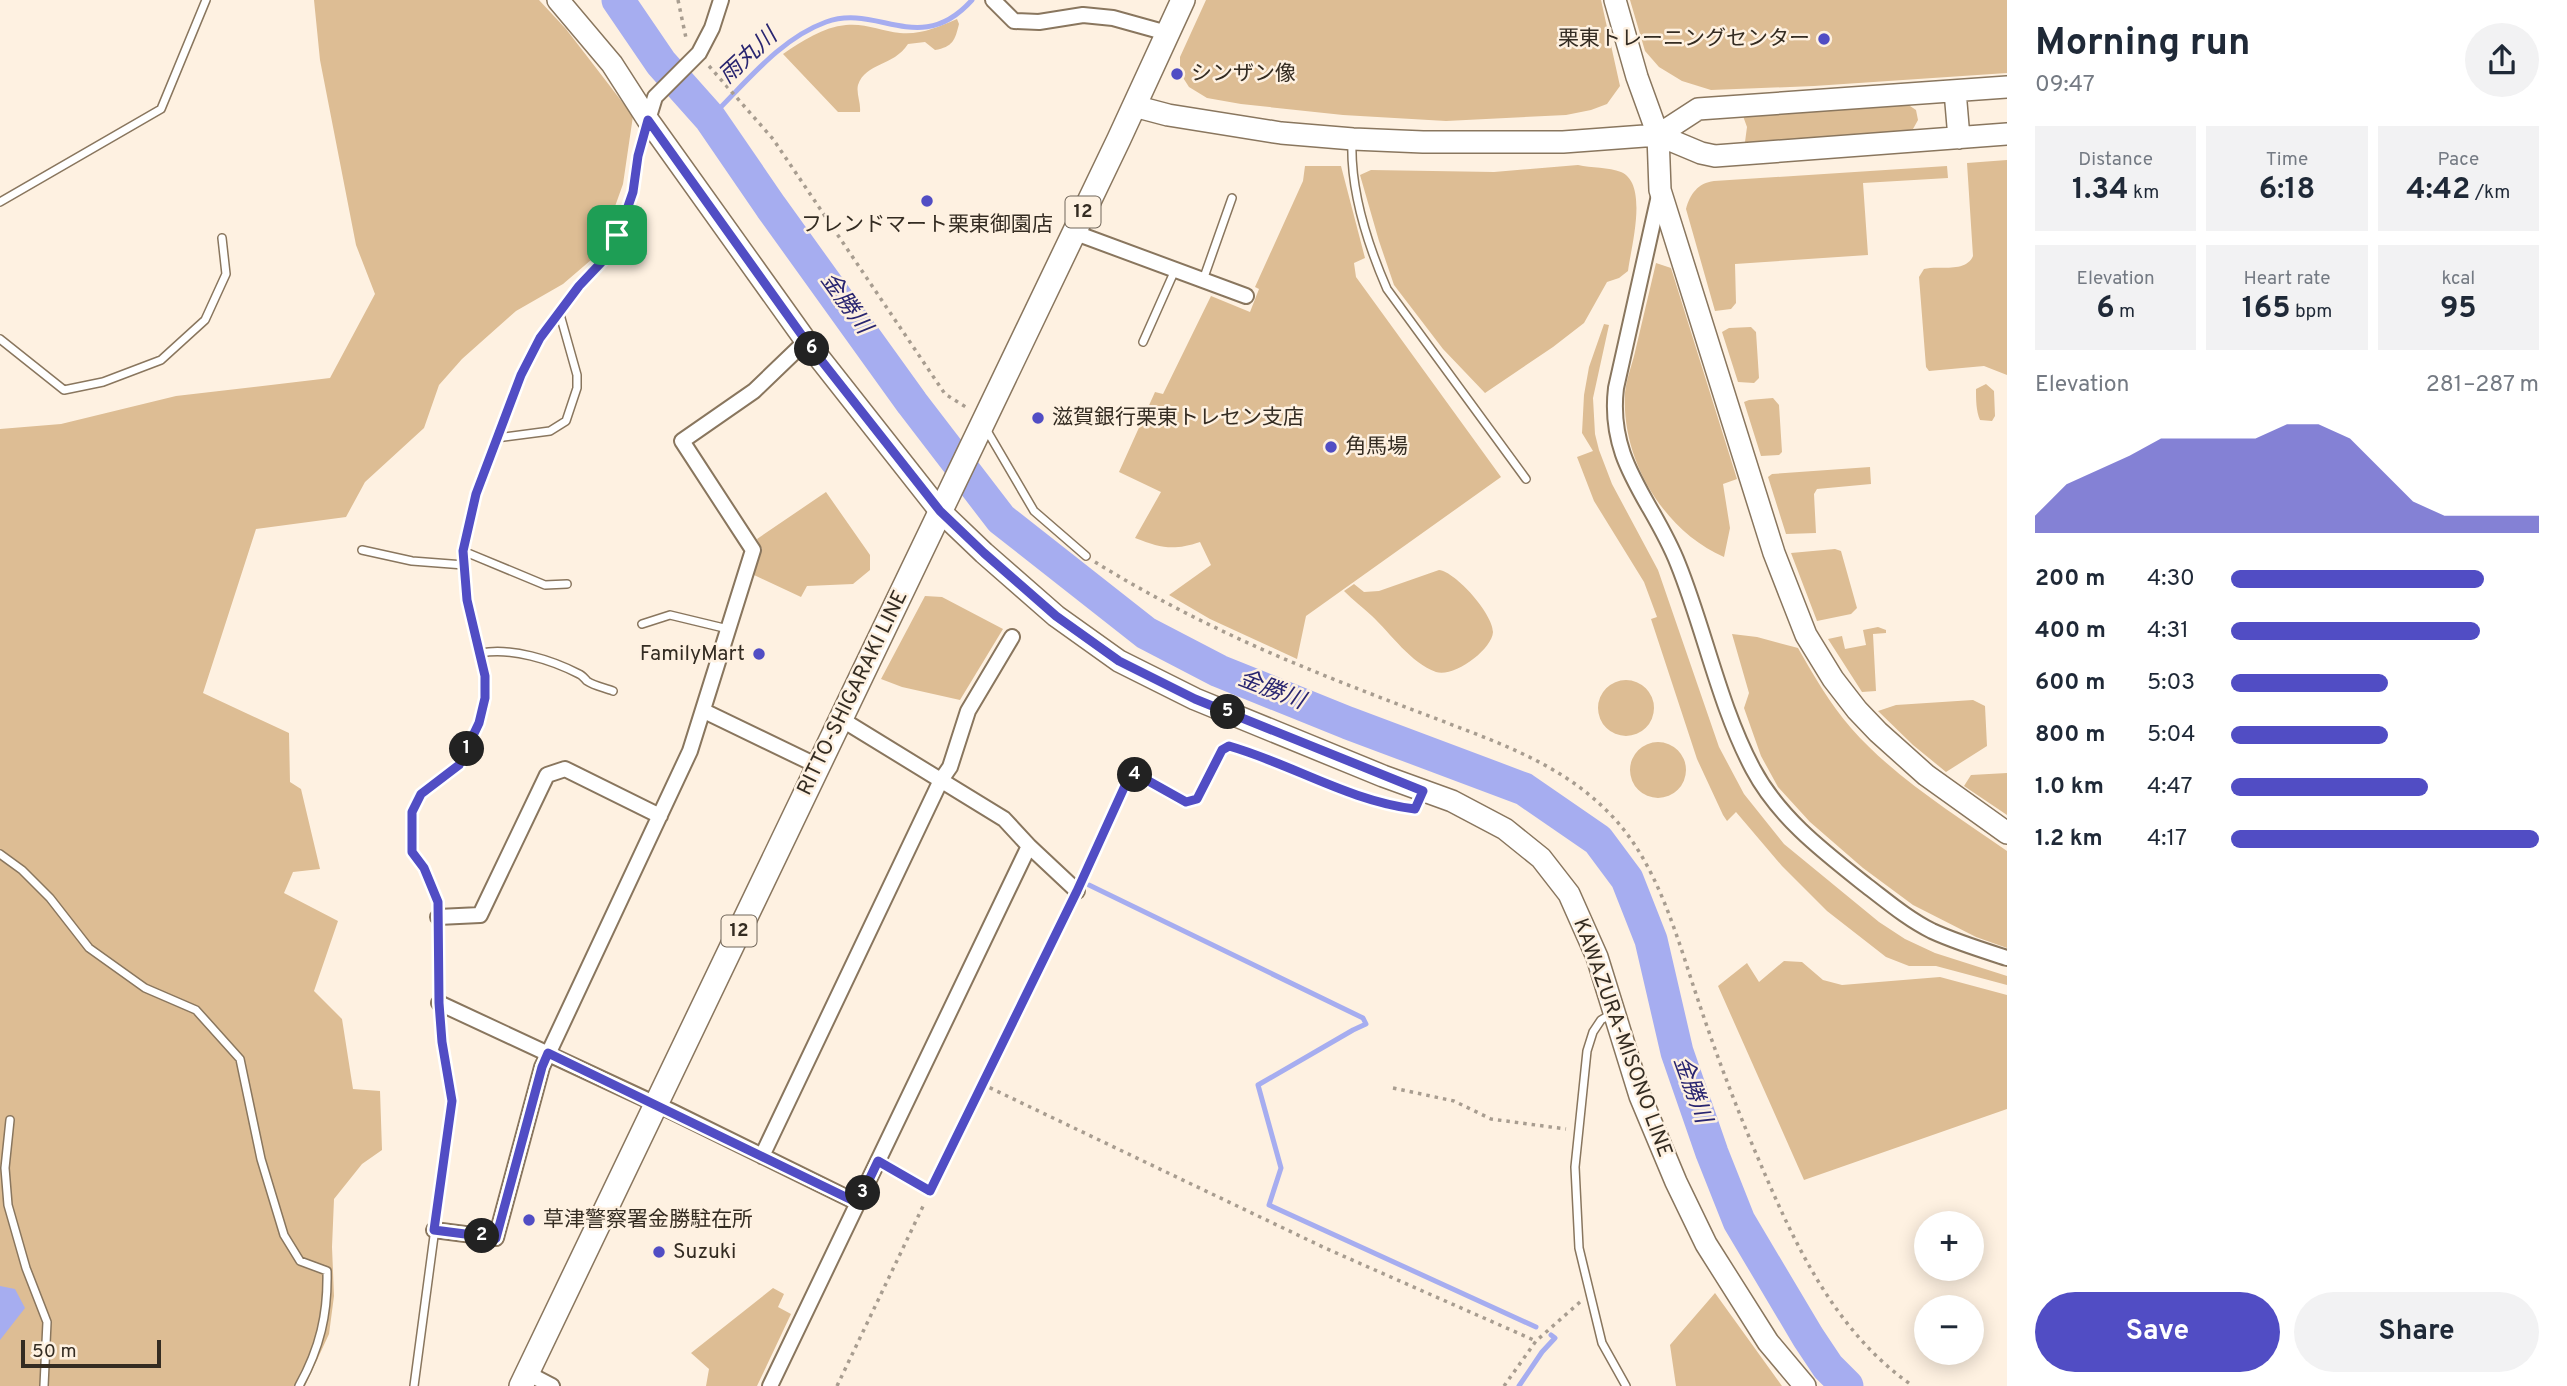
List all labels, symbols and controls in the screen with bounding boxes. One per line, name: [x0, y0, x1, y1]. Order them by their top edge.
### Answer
text: Morning run: [2035, 20, 2251, 69]
water label: 雨丸川: [714, 21, 786, 91]
button: share: [2465, 23, 2539, 97]
place label: 栗東トレーニングセンター: [1558, 26, 1810, 53]
marker: 栗東トレーニングセンター: [1816, 31, 1832, 47]
place label: シンザン像: [1191, 61, 1296, 88]
marker: シンザン像: [1169, 66, 1185, 82]
text: 09:47: [2035, 71, 2095, 100]
text: Distance: [2078, 148, 2153, 172]
text: Time: [2266, 148, 2308, 172]
text: Pace: [2437, 148, 2479, 172]
text: 1.34: [2072, 172, 2129, 209]
text: 6:18: [2259, 172, 2315, 209]
text: 4:42: [2406, 172, 2470, 209]
text: km: [2129, 181, 2159, 205]
text: /km: [2470, 181, 2510, 205]
marker: フレンドマート栗東御園店: [919, 193, 935, 209]
road number: 12: [1066, 196, 1100, 228]
pin: [587, 205, 647, 265]
place label: フレンドマート栗東御園店: [801, 212, 1053, 239]
icon: arrive: [598, 216, 636, 254]
text: Elevation: [2077, 267, 2155, 291]
text: Heart rate: [2244, 267, 2330, 291]
text: kcal: [2441, 267, 2475, 291]
water label: 金勝川: [813, 268, 879, 343]
text: 6: [2096, 291, 2115, 328]
text: 165: [2242, 291, 2290, 328]
text: 95: [2440, 291, 2477, 328]
text: m: [2115, 300, 2135, 324]
text: bpm: [2290, 300, 2332, 324]
pin: 6: [794, 332, 830, 366]
text: 6: [806, 336, 817, 360]
text: Elevation: [2035, 371, 2130, 400]
text: 281–287 m: [2426, 371, 2539, 400]
place label: 滋賀銀行栗東トレセン支店: [1052, 405, 1304, 432]
marker: 滋賀銀行栗東トレセン支店: [1030, 410, 1046, 426]
place label: 角馬場: [1345, 434, 1408, 461]
marker: 角馬場: [1323, 439, 1339, 455]
text: 200 m: [2035, 565, 2105, 594]
text: 4:30: [2147, 565, 2195, 594]
street label: RITTO-SHIGARAKI LINE: [792, 586, 914, 800]
text: 400 m: [2035, 617, 2106, 646]
text: 4:31: [2147, 617, 2189, 646]
place label: FamilyMart: [640, 641, 745, 668]
marker: FamilyMart: [751, 646, 767, 662]
water label: 金勝川: [1234, 665, 1311, 718]
text: 600 m: [2035, 669, 2105, 698]
text: 5:03: [2147, 669, 2195, 698]
pin: 5: [1210, 694, 1246, 730]
text: 5: [1222, 699, 1233, 723]
text: 800 m: [2035, 721, 2105, 750]
text: 5:04: [2147, 721, 2196, 750]
pin: 1: [449, 732, 484, 766]
text: 1: [463, 736, 470, 760]
pin: 4: [1118, 758, 1152, 792]
text: 4: [1128, 762, 1141, 786]
text: 1.0 km: [2035, 773, 2104, 802]
text: 4:47: [2147, 773, 2193, 802]
text: 1.2 km: [2035, 825, 2103, 854]
text: 4:17: [2147, 825, 2187, 854]
street label: KAWAZURA-MISONO LINE: [1566, 915, 1678, 1161]
road number: 12: [722, 916, 756, 946]
water label: 金勝川: [1666, 1053, 1717, 1130]
pin: 3: [846, 1176, 880, 1210]
text: 3: [857, 1180, 868, 1204]
place label: 草津警察署金勝駐在所: [543, 1207, 753, 1234]
map controls: [1914, 1211, 1984, 1365]
button: +: [1914, 1211, 1984, 1281]
marker: 草津警察署金勝駐在所: [521, 1212, 537, 1228]
pin: 2: [464, 1218, 500, 1254]
text: 2: [476, 1223, 487, 1247]
place label: Suzuki: [673, 1239, 736, 1266]
marker: Suzuki: [651, 1244, 667, 1260]
button: Save: [2035, 1292, 2280, 1372]
button: Share: [2294, 1292, 2539, 1372]
button: −: [1914, 1295, 1984, 1365]
scale bar: [21, 1337, 161, 1369]
text: 50 m: [32, 1340, 77, 1364]

